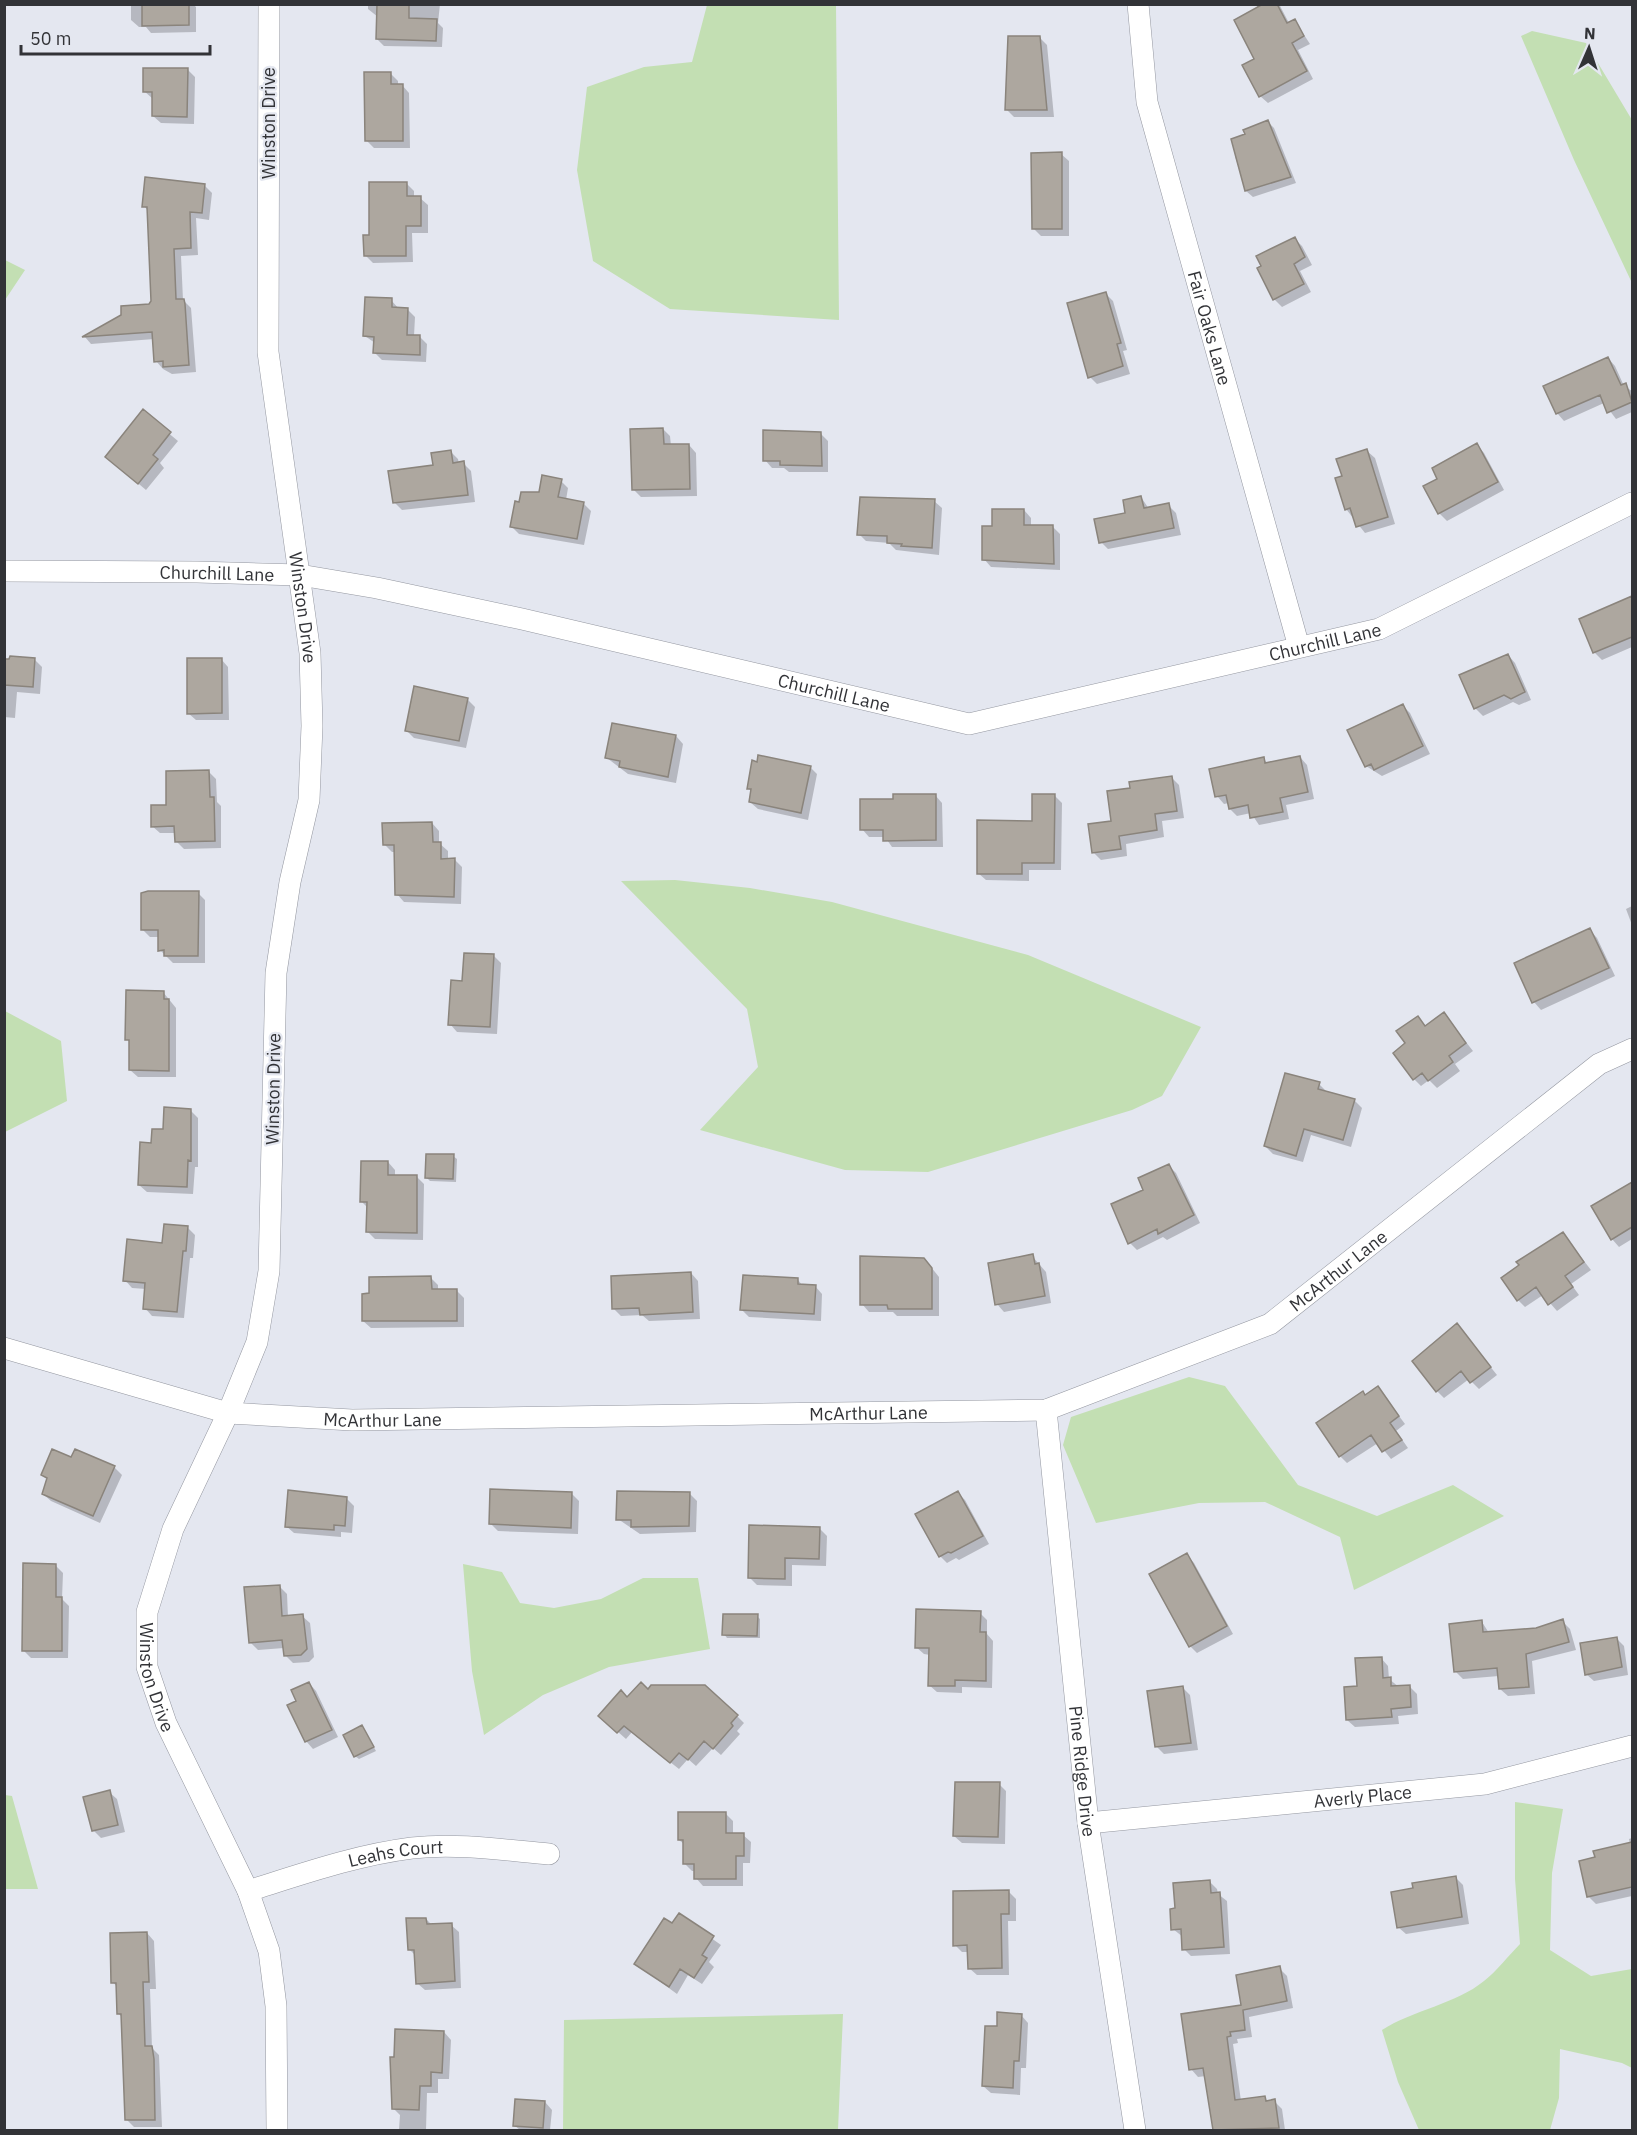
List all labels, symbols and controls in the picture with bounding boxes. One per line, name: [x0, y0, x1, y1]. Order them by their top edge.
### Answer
scale bar: [21, 18, 210, 56]
north arrow: [1559, 18, 1619, 78]
text: N: [1583, 23, 1596, 43]
text: 50 m: [30, 27, 72, 50]
street label: Winston Drive: [257, 67, 280, 179]
street label: Fair Oaks Lane: [1183, 268, 1237, 388]
street label: Winston Drive: [285, 550, 322, 664]
street label: Churchill Lane: [160, 560, 275, 586]
street label: Churchill Lane: [1267, 617, 1384, 666]
street label: Churchill Lane: [776, 668, 893, 717]
street label: Winston Drive: [261, 1033, 285, 1145]
street label: McArthur Lane: [1284, 1225, 1392, 1316]
street label: McArthur Lane: [809, 1400, 928, 1425]
street label: McArthur Lane: [323, 1407, 442, 1432]
street label: Winston Drive: [136, 1623, 180, 1736]
street label: Pine Ridge Drive: [1065, 1704, 1101, 1838]
street label: Averly Place: [1312, 1780, 1413, 1812]
street label: Leahs Court: [346, 1835, 443, 1872]

